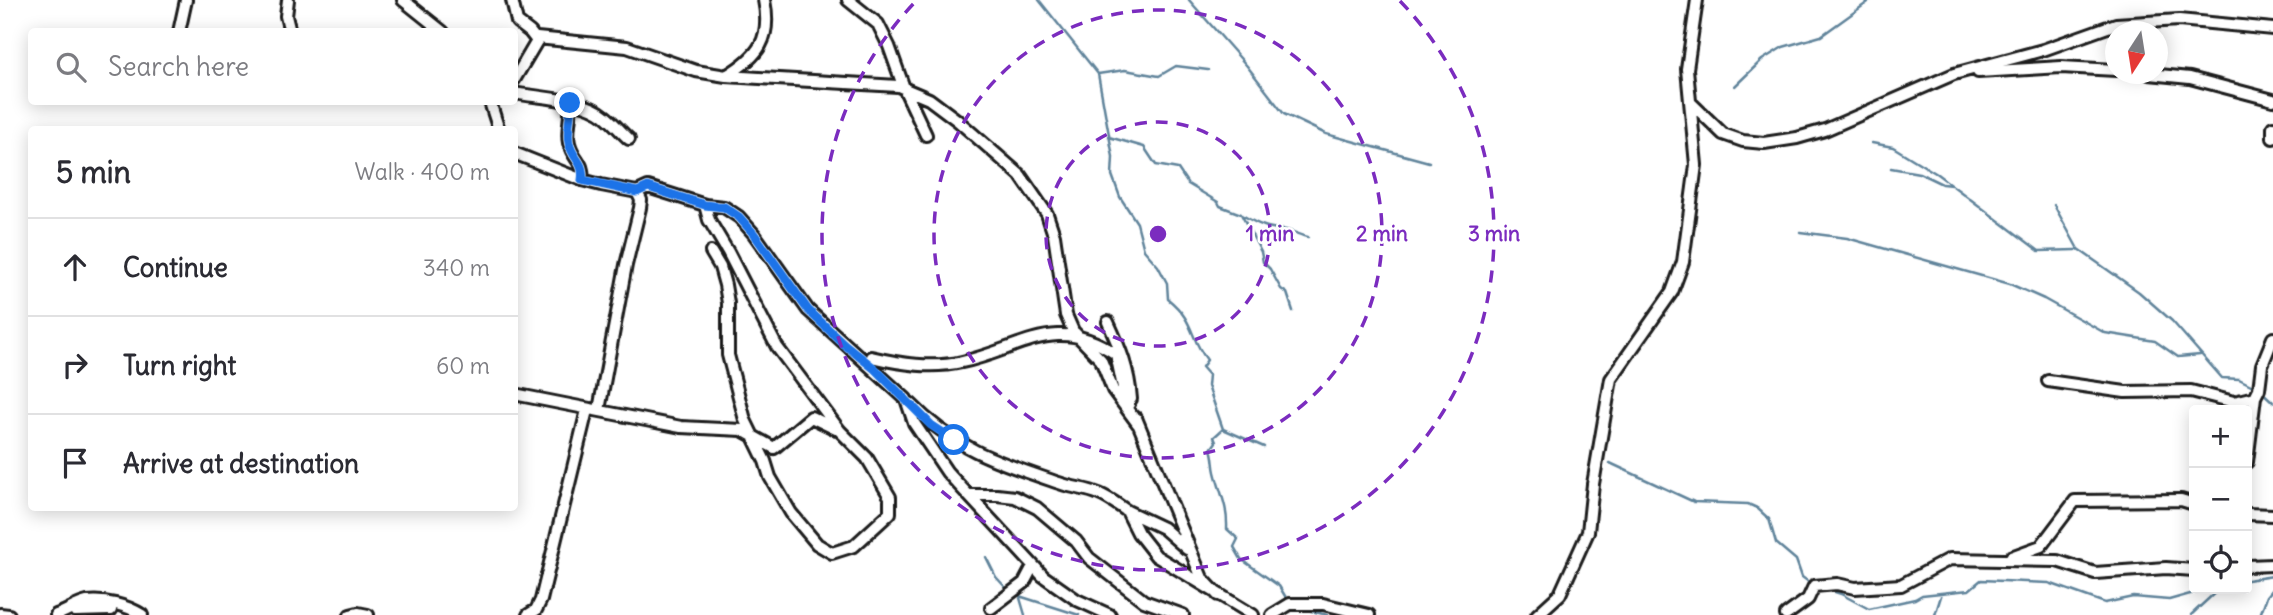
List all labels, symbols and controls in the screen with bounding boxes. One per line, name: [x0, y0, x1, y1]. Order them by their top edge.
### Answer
north arrow: [2105, 21, 2168, 84]
search box: [28, 28, 518, 105]
icon: search: [52, 48, 90, 86]
text: Search here: [108, 50, 249, 83]
route end: [554, 87, 585, 118]
text: 5 min: [56, 153, 131, 191]
text: Walk · 400 m: [355, 157, 490, 186]
text: 1 min: [1246, 220, 1294, 247]
text: 2 min: [1356, 220, 1408, 247]
text: 3 min: [1468, 220, 1520, 247]
centre of rings: [1146, 222, 1170, 246]
icon: ahead: [56, 248, 94, 286]
text: Continue: [123, 251, 228, 284]
text: 340 m: [423, 253, 490, 282]
icon: right: [56, 346, 94, 384]
text: Turn right: [123, 349, 236, 382]
text: 60 m: [436, 351, 490, 380]
map controls: [2189, 405, 2252, 594]
button: +: [2189, 405, 2252, 468]
route start: [938, 424, 969, 455]
icon: arrive: [56, 444, 94, 482]
text: Arrive at destination: [123, 447, 359, 480]
button: −: [2189, 468, 2252, 531]
button: locate: [2189, 531, 2252, 594]

